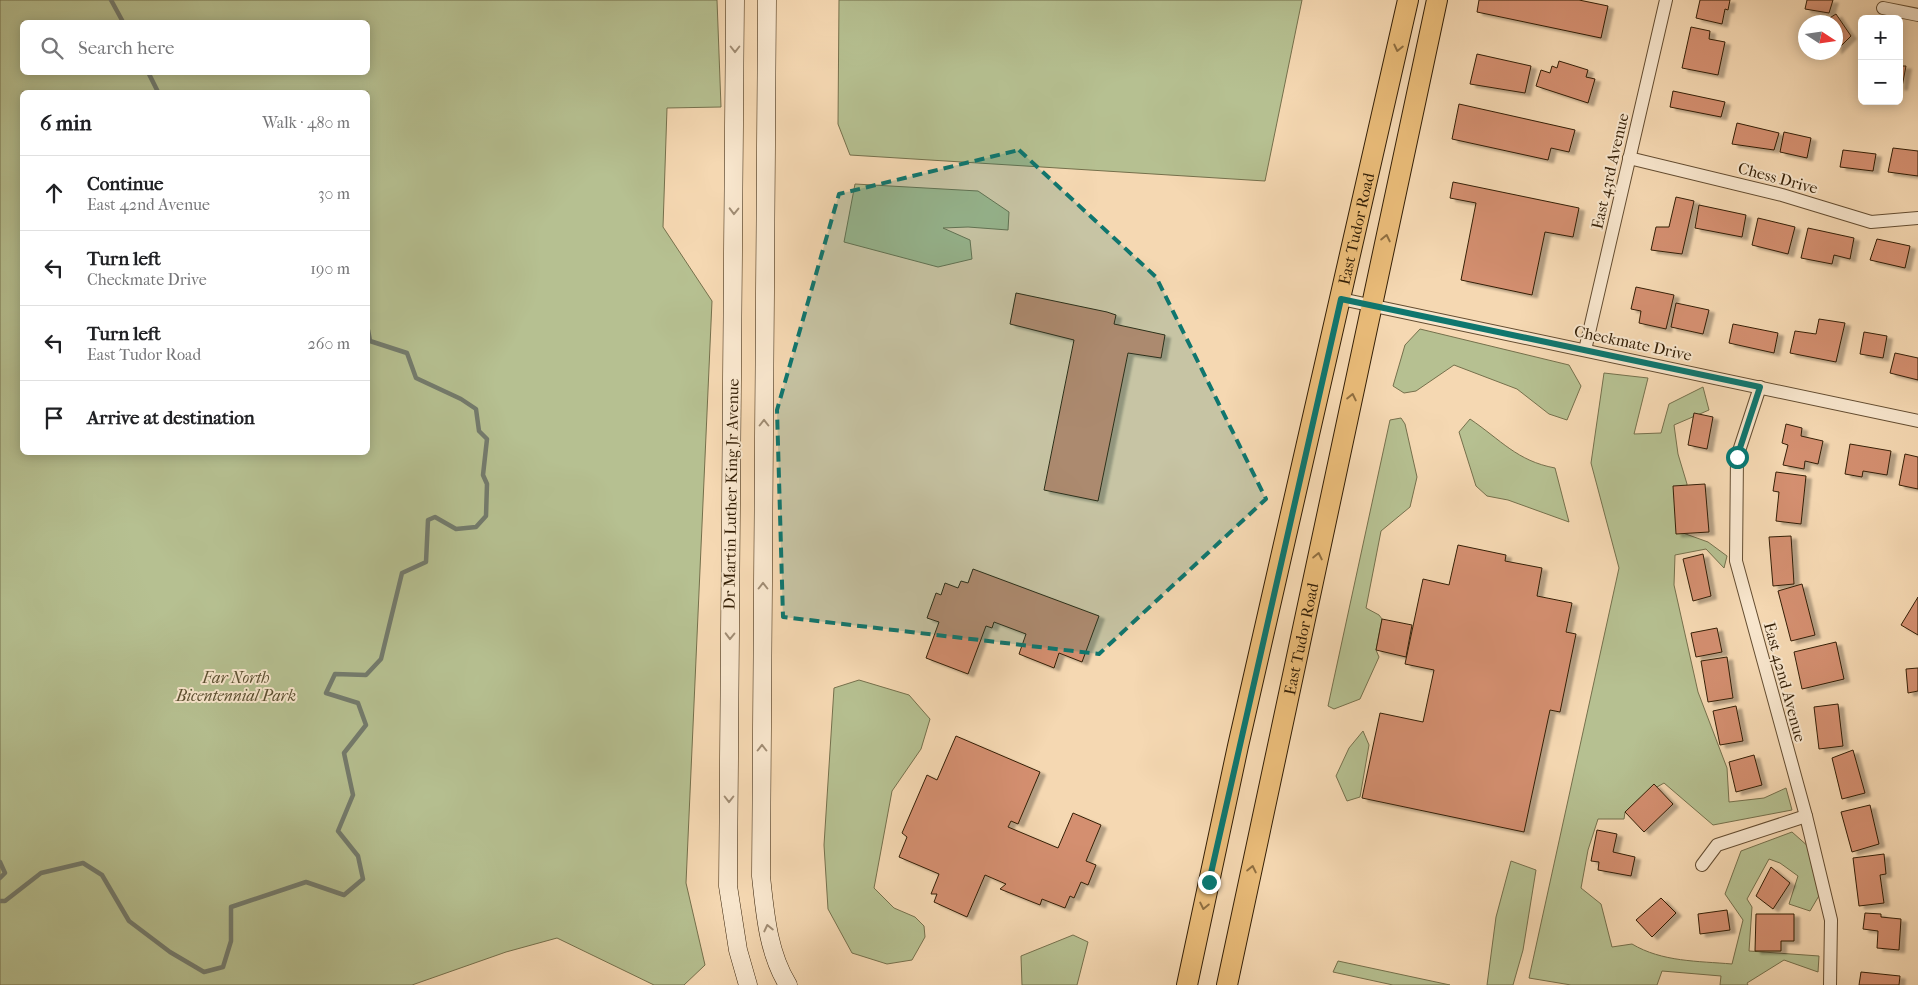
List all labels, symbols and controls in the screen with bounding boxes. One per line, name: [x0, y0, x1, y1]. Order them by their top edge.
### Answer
north arrow: [1798, 15, 1843, 60]
map controls: [1858, 15, 1903, 105]
button: +: [1858, 15, 1903, 60]
search box: [20, 20, 370, 75]
icon: search: [38, 34, 66, 62]
text: Search here: [78, 37, 174, 59]
one-way arrow: [1393, 43, 1404, 52]
one-way arrow: [730, 45, 740, 53]
button: −: [1858, 60, 1903, 105]
text: 6 min: [40, 111, 92, 135]
street label: East 43rd Avenue: [1587, 111, 1633, 231]
text: Walk · 480 m: [262, 113, 350, 132]
street label: Chess Drive: [1736, 158, 1820, 198]
street label: East Tudor Road: [1334, 171, 1378, 286]
text: Continue: [87, 173, 163, 195]
icon: ahead: [40, 179, 68, 207]
text: 30 m: [318, 184, 350, 203]
text: East 42nd Avenue: [87, 195, 210, 214]
one-way arrow: [729, 207, 740, 215]
one-way arrow: [1380, 234, 1391, 242]
text: Turn left: [87, 248, 161, 270]
icon: left: [40, 254, 68, 282]
text: 190 m: [310, 259, 350, 278]
text: Checkmate Drive: [87, 270, 207, 289]
street label: Checkmate Drive: [1572, 321, 1694, 365]
text: Turn left: [87, 323, 161, 345]
icon: left: [40, 329, 68, 357]
text: 260 m: [308, 334, 350, 353]
text: East Tudor Road: [87, 345, 201, 364]
street label: Dr Martin Luther King Jr Avenue: [719, 378, 743, 610]
one-way arrow: [1346, 392, 1357, 401]
icon: arrive: [40, 404, 68, 432]
text: Arrive at destination: [87, 407, 255, 429]
one-way arrow: [759, 419, 769, 427]
route start: [1726, 446, 1749, 469]
one-way arrow: [1312, 551, 1323, 560]
street label: East Tudor Road: [1280, 581, 1322, 697]
one-way arrow: [758, 582, 768, 590]
street label: East 42nd Avenue: [1760, 620, 1810, 744]
one-way arrow: [725, 632, 735, 640]
park label: Far North Bicentennial Park: [175, 668, 296, 705]
one-way arrow: [757, 744, 767, 752]
one-way arrow: [724, 795, 734, 803]
one-way arrow: [1246, 864, 1256, 873]
route end: [1198, 871, 1221, 894]
one-way arrow: [1199, 902, 1210, 910]
one-way arrow: [763, 923, 774, 932]

